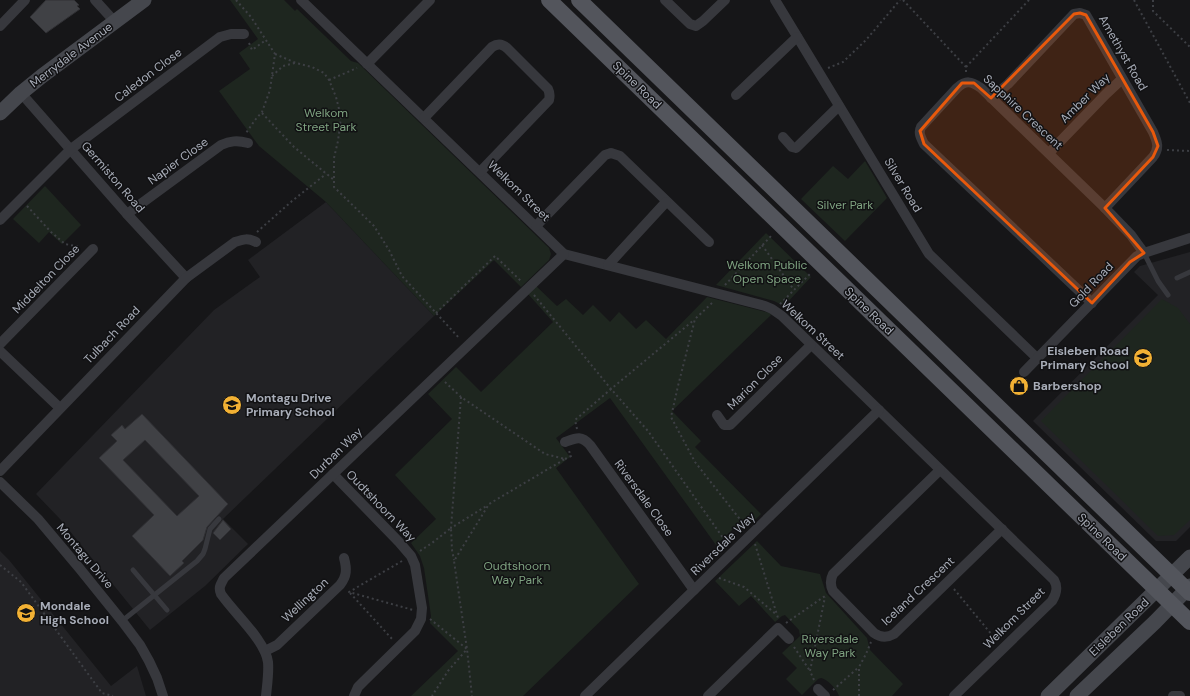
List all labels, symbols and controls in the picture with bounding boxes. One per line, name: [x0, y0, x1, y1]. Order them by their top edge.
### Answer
street label: Amethyst Road: [1095, 12, 1151, 94]
street label: Merrydale Avenue: [26, 19, 116, 91]
street label: Caledon Close: [111, 44, 185, 106]
street label: Spine Road: [609, 58, 665, 112]
street label: Amber Way: [1056, 69, 1114, 127]
street label: Sapphire Crescent: [980, 71, 1066, 153]
park label: Welkom Street Park: [296, 105, 356, 135]
street label: Napier Close: [145, 134, 212, 188]
street label: Germiston Road: [78, 138, 148, 216]
street label: Silver Road: [880, 155, 926, 215]
street label: Welkom Street: [484, 157, 554, 225]
park label: Silver Park: [817, 197, 873, 213]
street label: Middelton Close: [9, 241, 83, 317]
park label: Welkom Public Open Space: [727, 257, 808, 287]
street label: Gold Road: [1065, 259, 1117, 311]
street label: Spine Road: [841, 284, 897, 338]
street label: Welkom Street: [778, 296, 848, 364]
street label: Tulbach Road: [80, 303, 144, 367]
place label: Eisleben Road Primary School: [1040, 343, 1129, 373]
school or university icon: Eisleben Road Primary School: [1132, 347, 1154, 369]
street label: Marion Close: [724, 351, 786, 413]
shop icon: Barbershop: [1008, 375, 1030, 397]
place label: Barbershop: [1033, 378, 1102, 394]
place label: Montagu Drive Primary School: [246, 390, 335, 420]
school or university icon: Montagu Drive Primary School: [221, 394, 243, 416]
street label: Durban Way: [306, 423, 366, 482]
street label: Riversdale Close: [611, 456, 677, 540]
street label: Oudtshoorn Way: [343, 467, 420, 546]
street label: Riversdale Way: [687, 509, 759, 579]
street label: Spine Road: [1074, 510, 1130, 564]
street label: Montagu Drive: [53, 520, 117, 592]
street label: Iceland Crescent: [878, 553, 958, 629]
park label: Oudtshoorn Way Park: [484, 558, 551, 588]
street label: Wellington: [278, 574, 332, 626]
street label: Welkom Street: [980, 583, 1049, 652]
street label: Eisleben Road: [1086, 594, 1152, 660]
place label: Mondale High School: [40, 598, 109, 628]
school or university icon: Mondale High School: [15, 602, 37, 624]
park label: Riversdale Way Park: [802, 631, 859, 661]

